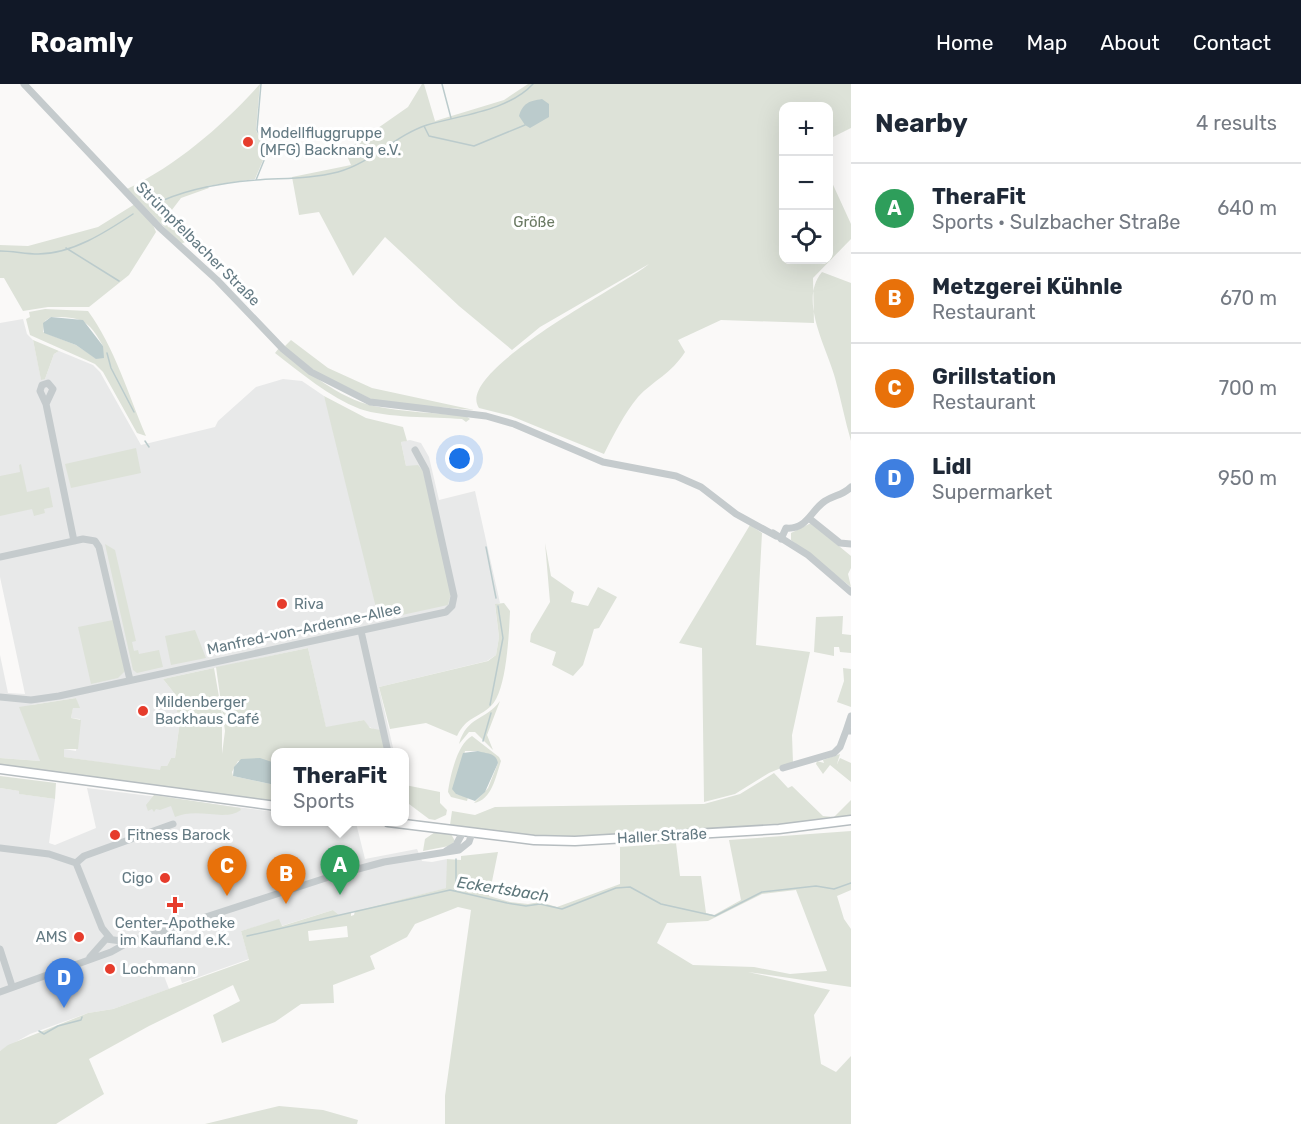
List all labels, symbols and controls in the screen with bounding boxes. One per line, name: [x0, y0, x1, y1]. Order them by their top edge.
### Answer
text: Roamly: [30, 26, 133, 59]
text: Home: [936, 30, 993, 55]
text: Map: [1026, 30, 1067, 55]
text: About: [1100, 30, 1160, 55]
text: Contact: [1193, 30, 1271, 55]
map controls: [779, 102, 833, 264]
button: +: [779, 102, 833, 156]
text: Nearby: [875, 108, 968, 139]
text: 4 results: [1196, 111, 1277, 135]
place label: Modellfluggruppe (MFG) Backnang e.V.: [260, 124, 401, 159]
marker: Modellfluggruppe (MFG) Backnang e.V.: [241, 135, 255, 149]
button: −: [779, 156, 833, 210]
street label: Strümpfelbacher Straße: [132, 178, 264, 310]
text: TheraFit: [932, 183, 1026, 210]
text: A: [887, 196, 902, 220]
text: 640 m: [1217, 196, 1277, 220]
button: locate: [779, 210, 833, 264]
text: Sports · Sulzbacher Straße: [932, 210, 1181, 234]
park label: Größe: [513, 213, 555, 231]
text: Metzgerei Kühnle: [932, 273, 1123, 300]
text: B: [887, 286, 902, 310]
text: 670 m: [1220, 286, 1277, 310]
text: Restaurant: [932, 300, 1036, 324]
text: Grillstation: [932, 363, 1056, 390]
text: C: [887, 376, 902, 400]
text: 700 m: [1219, 376, 1277, 400]
text: Restaurant: [932, 390, 1036, 414]
your location: [445, 444, 474, 473]
text: Lidl: [932, 453, 972, 480]
text: D: [887, 466, 902, 490]
text: 950 m: [1218, 466, 1277, 490]
text: Supermarket: [932, 480, 1052, 504]
place label: Riva: [294, 595, 324, 613]
marker: Riva: [275, 597, 289, 611]
street label: Manfred-von-Ardenne-Allee: [205, 600, 403, 658]
place label: Mildenberger Backhaus Café: [155, 693, 259, 728]
marker: Mildenberger Backhaus Café: [136, 704, 150, 718]
popup: [271, 748, 409, 826]
text: TheraFit: [293, 762, 387, 789]
text: Sports: [293, 789, 355, 813]
street label: Haller Straße: [617, 825, 707, 847]
place label: Fitness Barock: [127, 826, 230, 844]
marker: Fitness Barock: [108, 828, 122, 842]
pin: C: [208, 846, 246, 896]
pin: A: [320, 846, 360, 895]
pin: B: [266, 854, 306, 904]
place label: Cigo: [122, 869, 153, 887]
marker: Cigo: [158, 871, 172, 885]
water label: Eckertsbach: [456, 872, 550, 906]
marker: Center-Apotheke im Kaufland e.K.: [168, 898, 182, 912]
place label: Center-Apotheke im Kaufland e.K.: [115, 914, 235, 949]
place label: AMS: [36, 928, 67, 946]
marker: AMS: [72, 930, 86, 944]
pin: D: [44, 958, 84, 1008]
place label: Lochmann: [122, 960, 196, 978]
marker: Lochmann: [103, 962, 117, 976]

